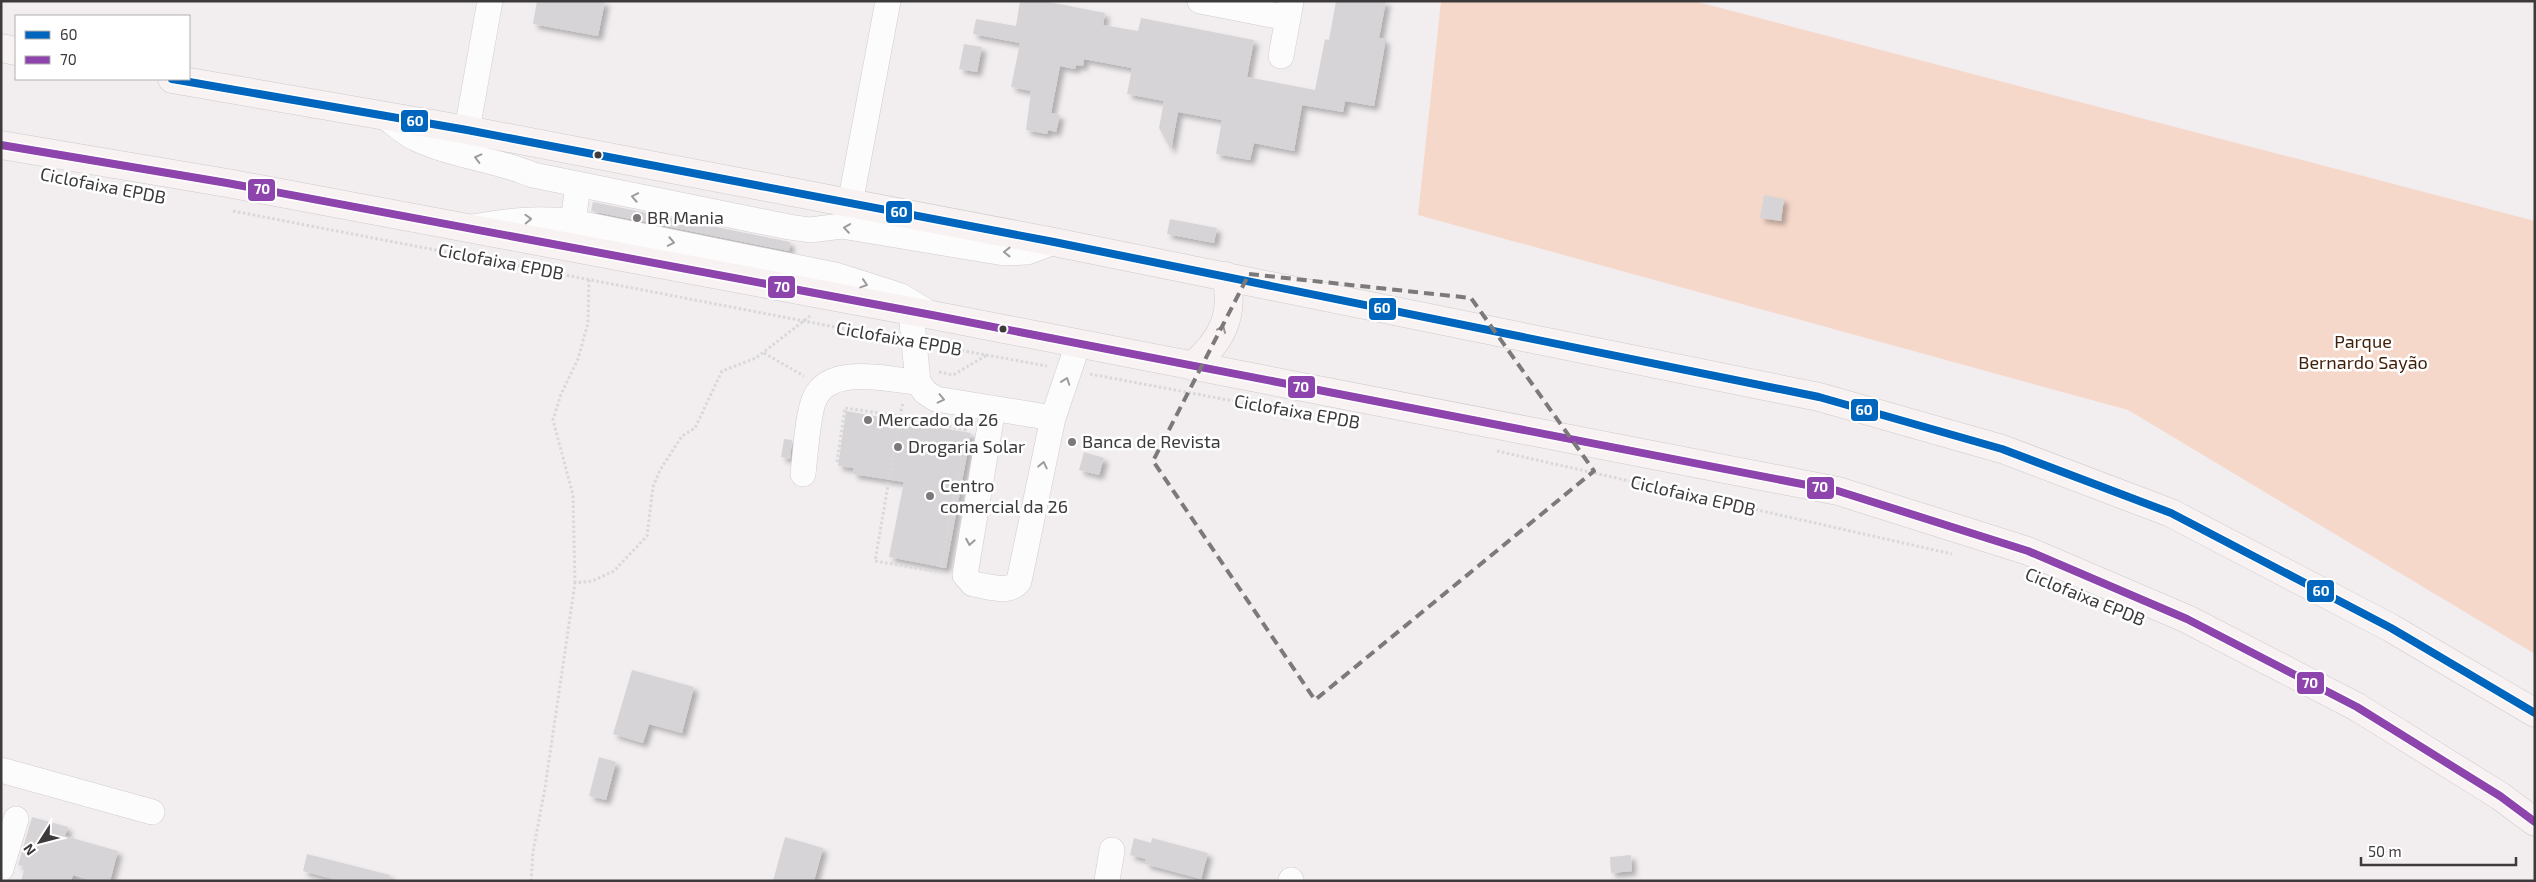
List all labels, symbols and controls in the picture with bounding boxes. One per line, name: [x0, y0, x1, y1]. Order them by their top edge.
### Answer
legend: [15, 15, 190, 80]
text: 60: [60, 25, 78, 43]
text: 70: [60, 50, 77, 68]
line badge: 60: [400, 109, 429, 133]
text: 60: [406, 112, 424, 129]
unlabelled marker: [593, 150, 603, 160]
one-way arrow: [474, 153, 483, 163]
street label: Ciclofaixa EPDB: [39, 162, 168, 208]
line badge: 70: [247, 178, 276, 202]
text: 70: [254, 180, 270, 197]
one-way arrow: [631, 192, 640, 203]
line badge: 60: [885, 200, 913, 224]
text: 60: [890, 203, 908, 220]
place label: BR Mania: [647, 206, 724, 228]
marker: BR Mania: [631, 212, 643, 224]
one-way arrow: [525, 214, 533, 224]
one-way arrow: [842, 223, 851, 233]
one-way arrow: [666, 236, 675, 246]
street label: Ciclofaixa EPDB: [437, 238, 566, 284]
one-way arrow: [1003, 247, 1011, 257]
line badge: 70: [767, 275, 796, 299]
text: 70: [774, 278, 790, 295]
one-way arrow: [859, 278, 867, 288]
line badge: 60: [1368, 297, 1397, 321]
text: 60: [1373, 299, 1391, 316]
street label: Ciclofaixa EPDB: [834, 316, 964, 360]
unlabelled marker: [998, 324, 1008, 334]
one-way arrow: [1216, 325, 1227, 334]
park label: Parque Bernardo Sayão: [2298, 330, 2428, 373]
line badge: 70: [1287, 375, 1316, 399]
one-way arrow: [1060, 377, 1070, 386]
text: 70: [1293, 378, 1309, 395]
street label: Ciclofaixa EPDB: [1232, 389, 1362, 433]
one-way arrow: [937, 393, 946, 404]
line badge: 60: [1850, 398, 1879, 422]
text: 60: [1855, 401, 1873, 418]
place label: Mercado da 26: [878, 408, 998, 430]
marker: Mercado da 26: [862, 414, 874, 426]
place label: Banca de Revista: [1082, 430, 1221, 452]
place label: Drogaria Solar: [908, 435, 1025, 457]
marker: Banca de Revista: [1066, 436, 1078, 448]
marker: Drogaria Solar: [892, 441, 904, 453]
one-way arrow: [1037, 460, 1048, 469]
street label: Ciclofaixa EPDB: [1629, 470, 1758, 520]
place label: Centro comercial da 26: [940, 474, 1068, 517]
line badge: 70: [1806, 476, 1835, 500]
text: 70: [1812, 478, 1828, 495]
marker: Centro comercial da 26: [924, 490, 936, 502]
one-way arrow: [966, 538, 976, 546]
street label: Ciclofaixa EPDB: [2022, 562, 2149, 630]
line badge: 60: [2306, 579, 2335, 603]
text: 60: [2312, 582, 2330, 599]
line badge: 70: [2296, 671, 2325, 695]
text: 70: [2302, 674, 2318, 691]
north arrow: [15, 817, 65, 867]
scale bar: [2361, 834, 2516, 866]
text: N: [19, 841, 39, 859]
text: 50 m: [2368, 842, 2402, 860]

